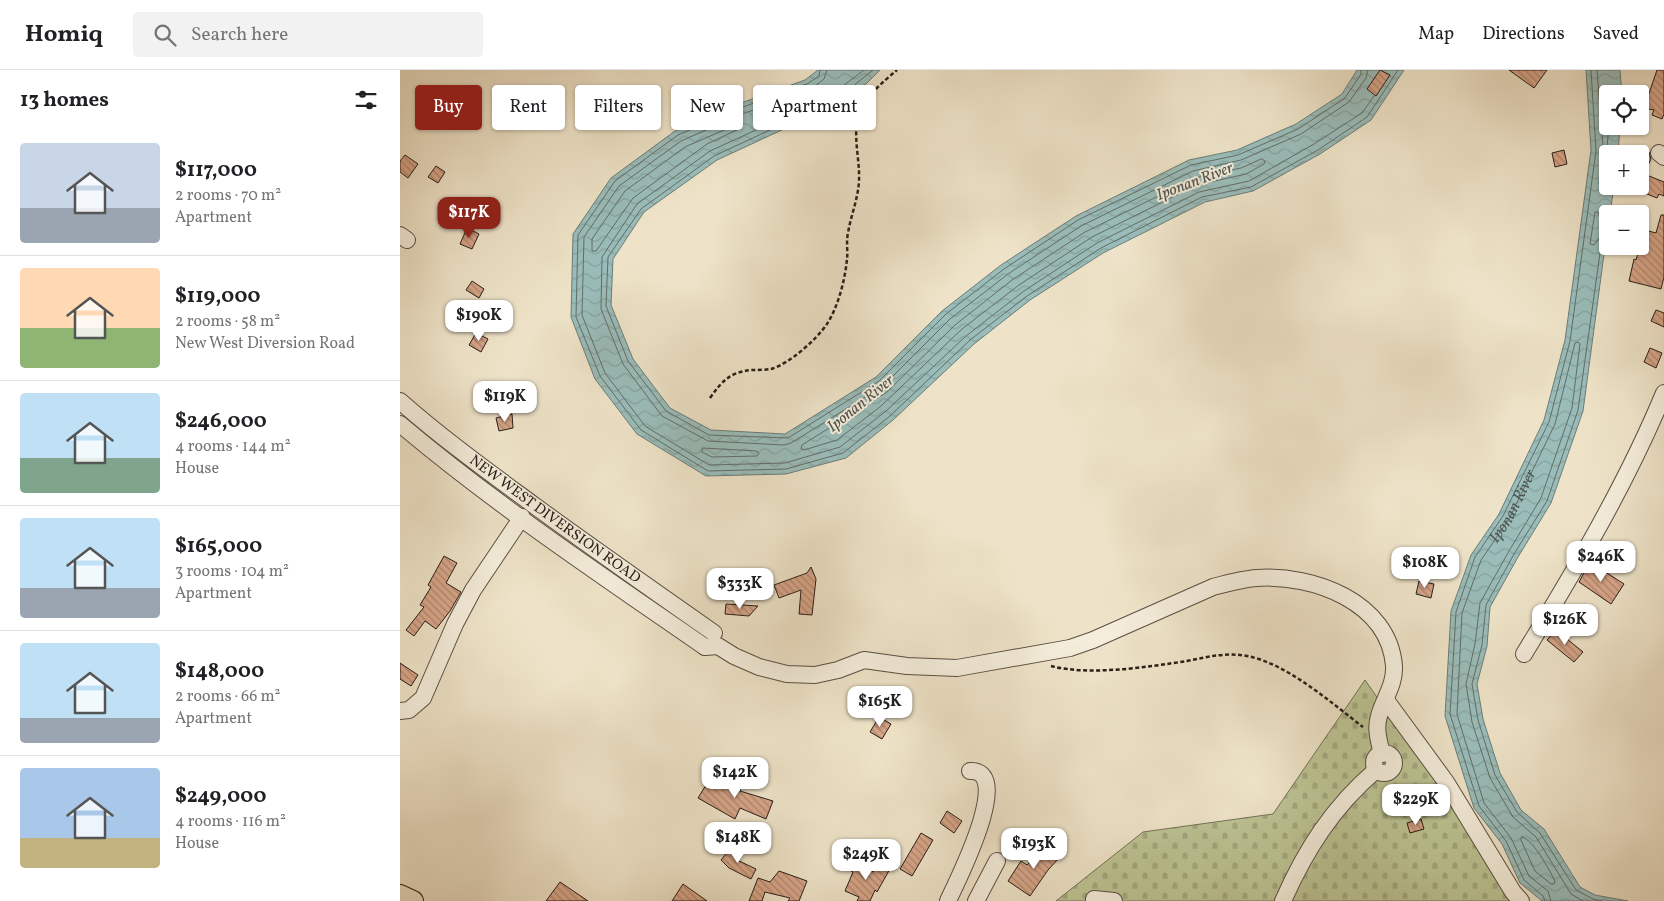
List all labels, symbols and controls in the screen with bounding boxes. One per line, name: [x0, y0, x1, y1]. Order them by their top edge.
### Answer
search box: [133, 12, 483, 57]
text: Homiq: [25, 18, 103, 52]
icon: search: [151, 21, 179, 49]
text: Search here: [191, 22, 288, 48]
text: Map: [1418, 22, 1454, 47]
text: Directions: [1482, 22, 1565, 47]
text: Saved: [1593, 22, 1639, 47]
chip: Buy: [415, 85, 482, 130]
chip: Rent: [492, 85, 565, 130]
chip: Filters: [575, 85, 661, 130]
chip: New: [671, 85, 743, 130]
chip: Apartment: [753, 85, 876, 130]
map controls: [1599, 85, 1649, 255]
button: locate: [1599, 85, 1649, 135]
text: 13 homes: [20, 86, 109, 115]
icon: filters: [352, 86, 380, 114]
button: +: [1599, 145, 1649, 195]
text: $117,000: [175, 156, 257, 185]
water label: Iponan River: [1153, 157, 1238, 207]
icon: home: [60, 163, 120, 223]
text: 2 rooms · 70 m²: [175, 185, 281, 207]
pin: $117K: [434, 196, 504, 239]
text: $117K: [448, 202, 490, 224]
button: −: [1599, 205, 1649, 255]
text: Apartment: [175, 207, 252, 229]
text: $119,000: [175, 282, 260, 311]
icon: home: [60, 288, 120, 348]
pin: $190K: [444, 300, 514, 342]
text: $190K: [456, 305, 502, 327]
text: 2 rooms · 58 m²: [175, 311, 280, 333]
text: New West Diversion Road: [175, 333, 355, 355]
water label: Iponan River: [823, 369, 900, 438]
pin: $119K: [470, 380, 540, 423]
text: $119K: [484, 386, 526, 408]
text: $246,000: [175, 407, 267, 436]
icon: home: [60, 413, 120, 473]
text: 4 rooms · 144 m²: [175, 436, 291, 458]
street label: NEW WEST DIVERSION ROAD: [465, 450, 645, 589]
text: House: [175, 458, 219, 480]
water label: Iponan River: [1484, 465, 1543, 548]
text: $165,000: [175, 532, 262, 561]
icon: home: [60, 538, 120, 598]
pin: $246K: [1566, 540, 1636, 583]
pin: $108K: [1390, 546, 1460, 589]
text: $246K: [1577, 546, 1625, 568]
text: $108K: [1402, 552, 1448, 574]
text: 3 rooms · 104 m²: [175, 561, 289, 583]
pin: $333K: [705, 568, 775, 610]
text: $333K: [718, 573, 762, 595]
text: Apartment: [175, 583, 252, 605]
pin: $126K: [1530, 604, 1600, 646]
text: $126K: [1543, 609, 1587, 631]
text: $148,000: [175, 657, 264, 686]
icon: home: [60, 663, 120, 723]
text: 2 rooms · 66 m²: [175, 686, 281, 708]
pin: $165K: [845, 686, 915, 728]
text: $165K: [858, 691, 902, 713]
text: Apartment: [175, 708, 252, 730]
pin: $142K: [700, 756, 770, 799]
text: $142K: [713, 762, 757, 784]
text: $249,000: [175, 782, 266, 811]
pin: $229K: [1381, 784, 1451, 826]
icon: home: [60, 788, 120, 848]
text: $229K: [1393, 789, 1439, 811]
text: 4 rooms · 116 m²: [175, 811, 286, 833]
pin: $148K: [703, 822, 773, 864]
text: $148K: [715, 827, 761, 849]
pin: $193K: [999, 828, 1069, 870]
text: House: [175, 833, 219, 855]
text: $193K: [1012, 833, 1056, 855]
pin: $249K: [831, 838, 901, 881]
text: $249K: [843, 844, 889, 866]

